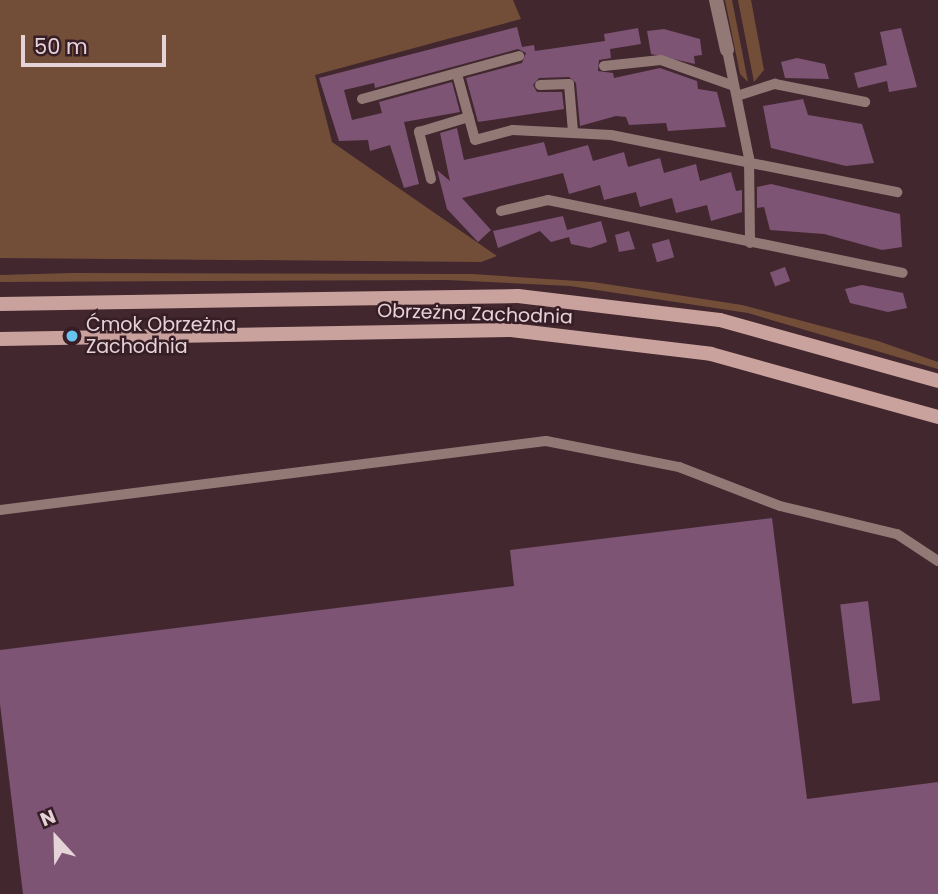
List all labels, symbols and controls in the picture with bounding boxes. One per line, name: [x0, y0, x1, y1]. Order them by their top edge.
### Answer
scale bar: [24, 21, 170, 65]
text: 50 m: [34, 32, 88, 61]
street label: Obrzeżna Zachodnia: [377, 299, 573, 329]
place label: Ćmok Obrzeżna Zachodnia: [86, 314, 236, 358]
marker: Ćmok Obrzeżna Zachodnia: [64, 328, 80, 344]
north arrow: [21, 803, 91, 873]
text: N: [36, 803, 60, 833]

